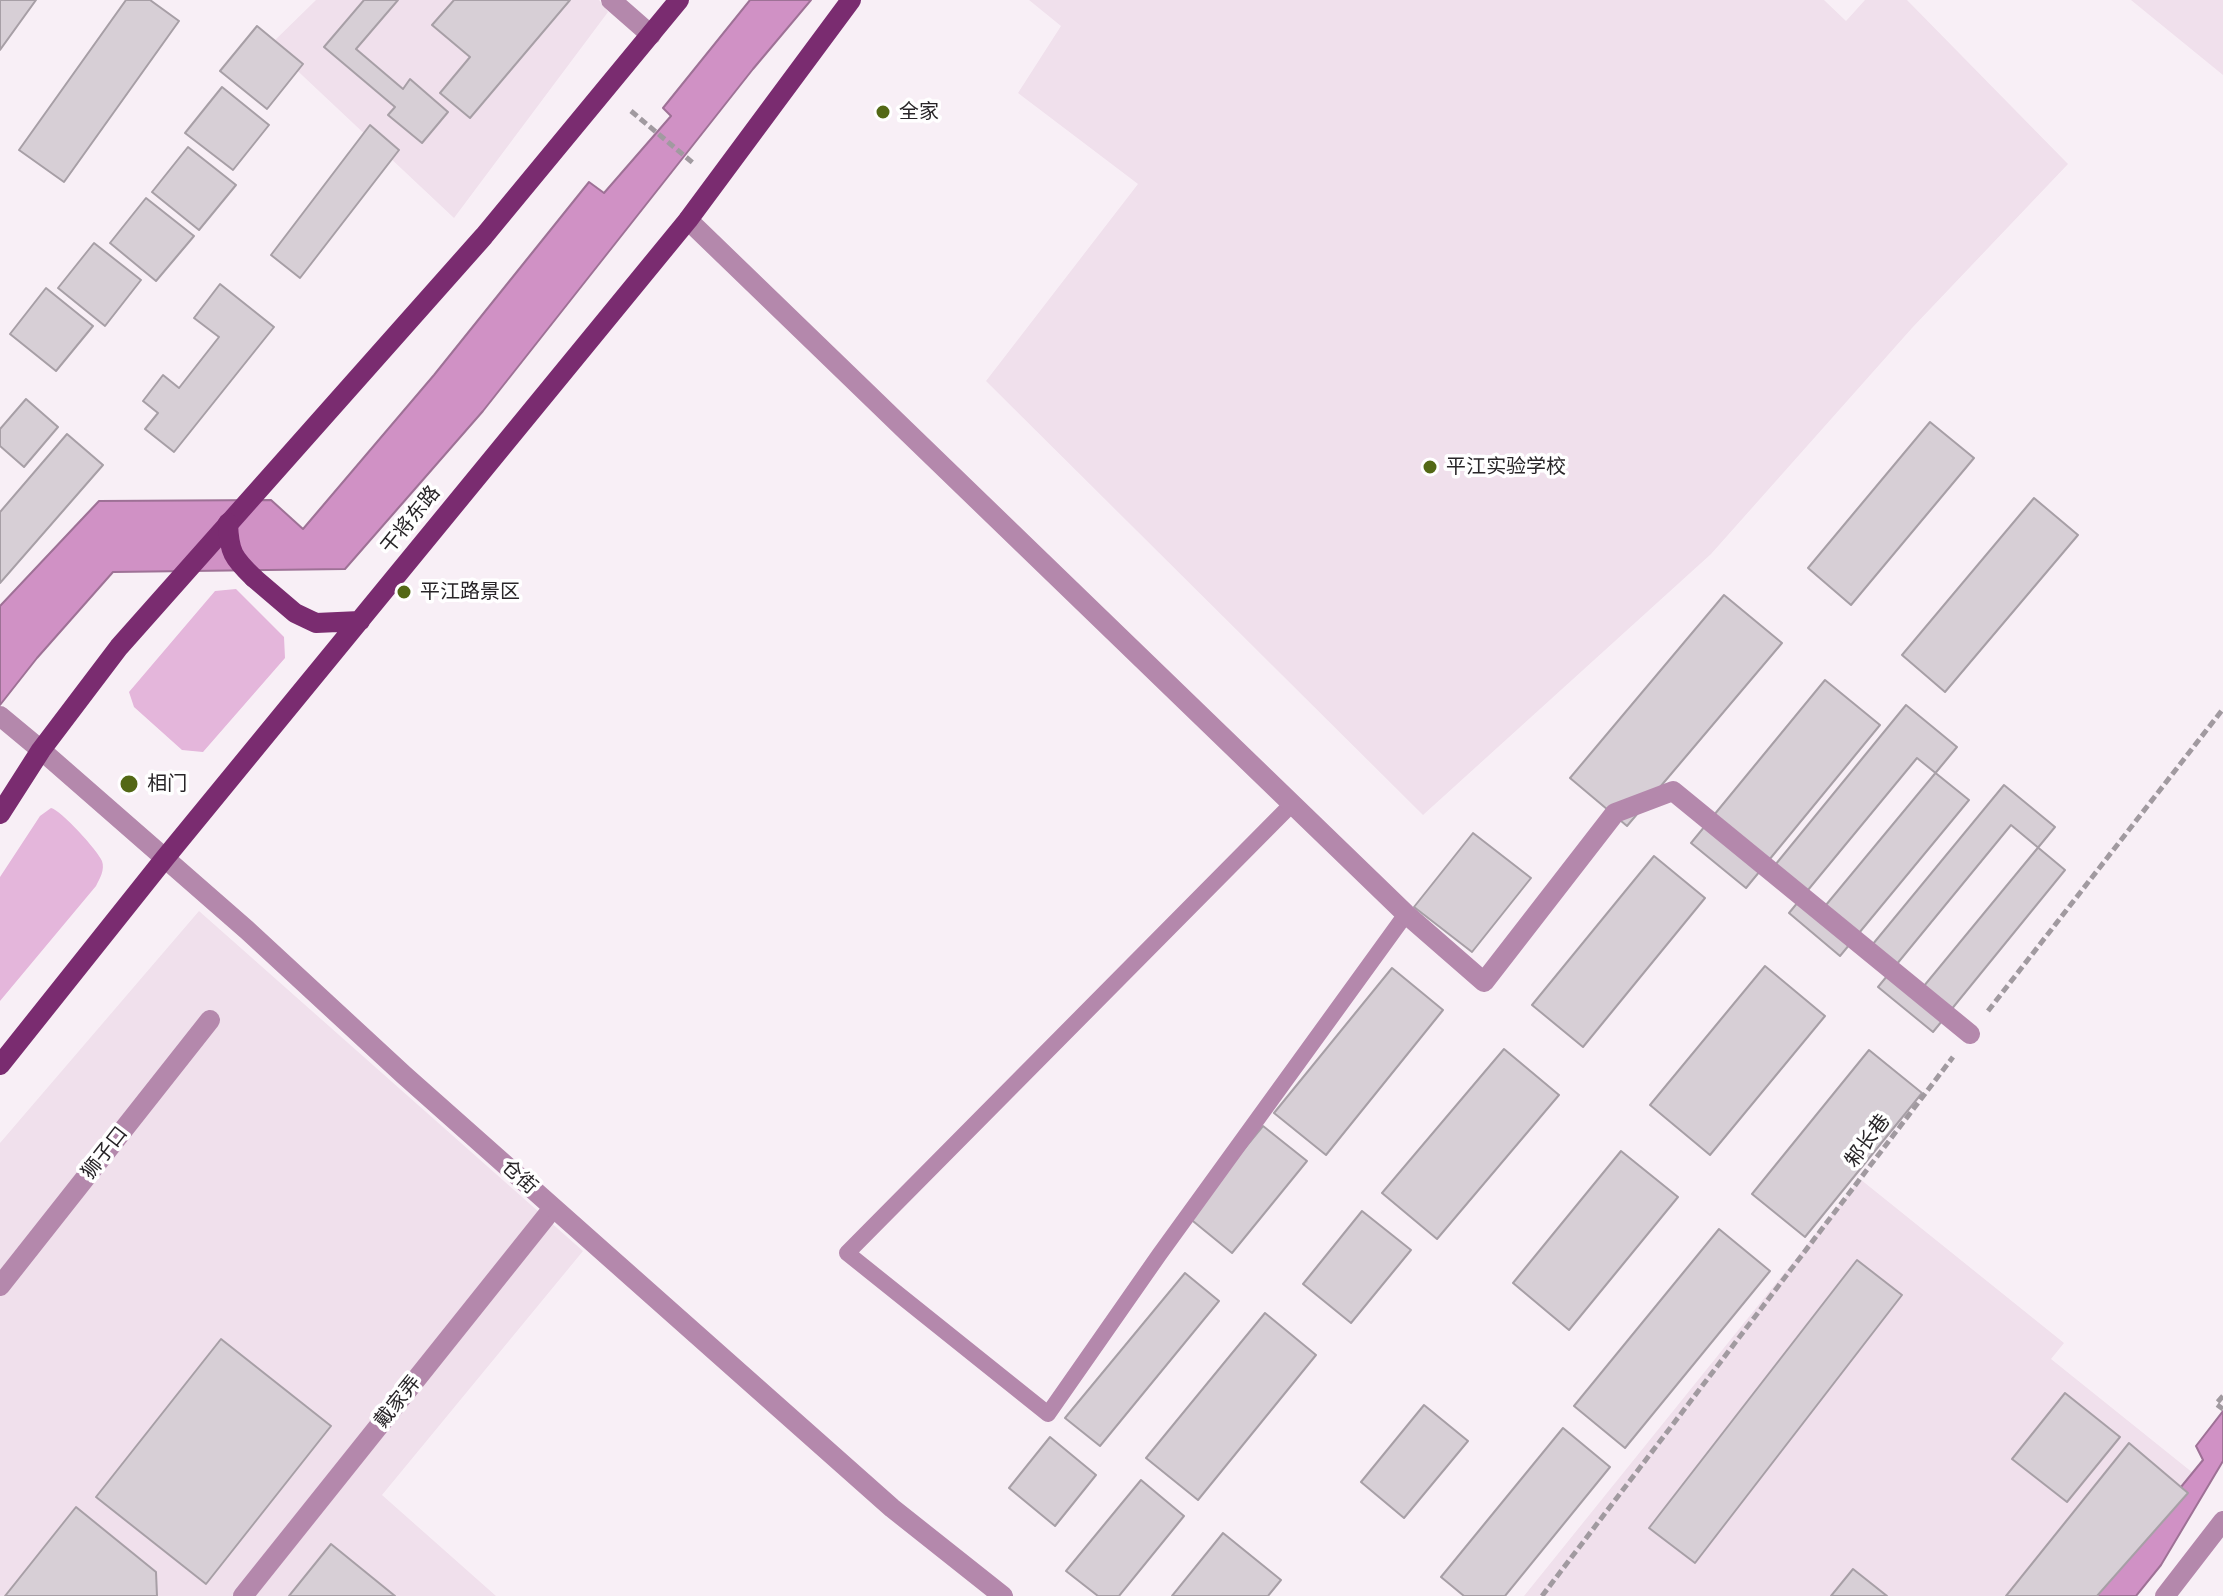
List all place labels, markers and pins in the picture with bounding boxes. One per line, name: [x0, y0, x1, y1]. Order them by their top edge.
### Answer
place label: 全家: [899, 100, 939, 124]
marker: 全家: [874, 103, 892, 121]
place label: 平江实验学校: [1446, 455, 1566, 479]
marker: 平江实验学校: [1421, 458, 1439, 476]
place label: 平江路景区: [420, 580, 520, 604]
marker: 平江路景区: [395, 583, 413, 601]
place label: 相门: [147, 772, 187, 796]
marker: 相门: [118, 773, 140, 795]

